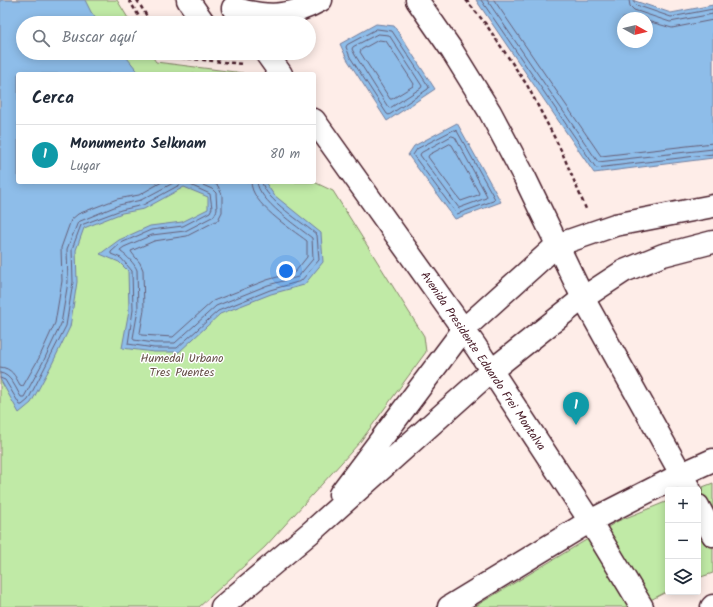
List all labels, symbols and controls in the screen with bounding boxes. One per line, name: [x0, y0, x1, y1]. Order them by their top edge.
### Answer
north arrow: [617, 12, 653, 48]
search box: [16, 16, 316, 60]
text: Buscar aquí: [62, 26, 135, 50]
icon: search: [30, 27, 52, 49]
text: Cerca: [32, 85, 74, 112]
text: Monumento Selknam: [70, 132, 206, 156]
text: 1: [43, 144, 47, 165]
text: 80 m: [270, 144, 300, 165]
text: Lugar: [70, 156, 100, 177]
your location: [276, 261, 296, 281]
street label: Avenida Presidente Eduardo Frei Montalva: [416, 267, 551, 455]
park label: Humedal Urbano Tres Puentes: [140, 349, 224, 382]
pin: 1: [563, 392, 589, 425]
map controls: [665, 487, 701, 595]
button: +: [665, 487, 701, 523]
button: −: [665, 523, 701, 559]
button: layers: [665, 559, 701, 595]

